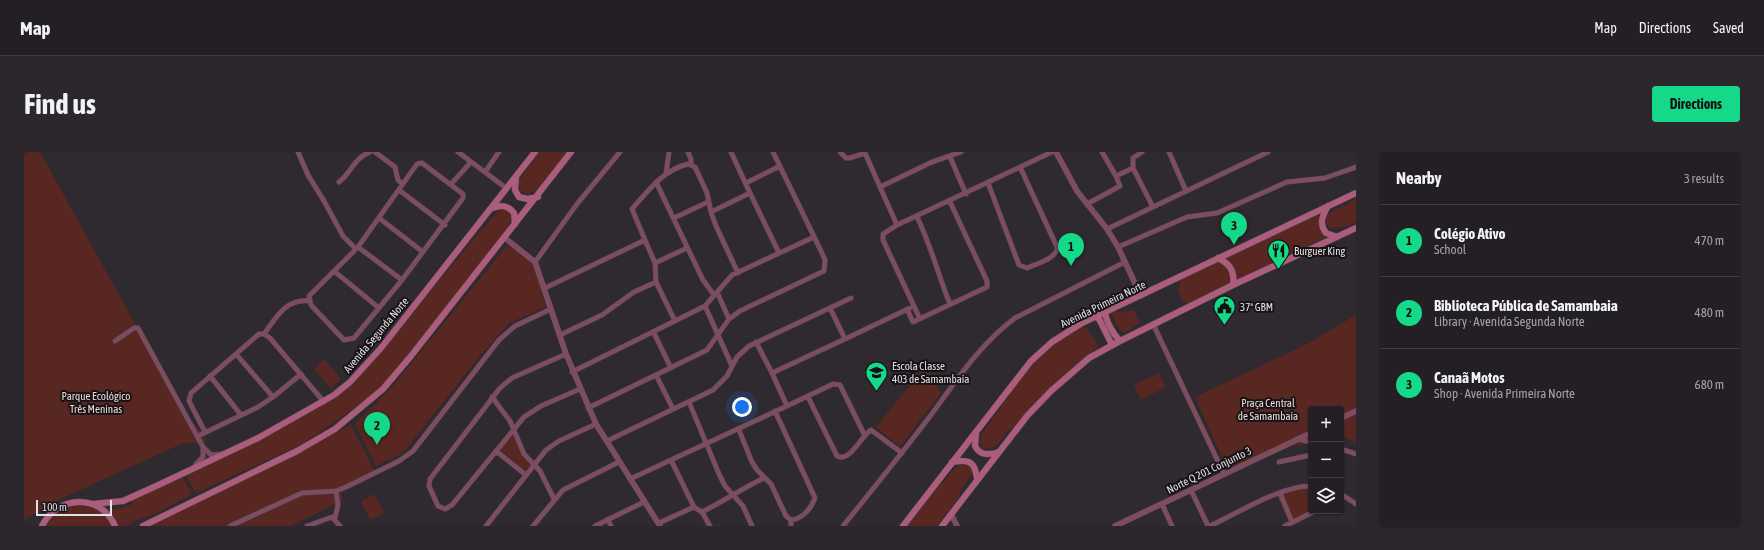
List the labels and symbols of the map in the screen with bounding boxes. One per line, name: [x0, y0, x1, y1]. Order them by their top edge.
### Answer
pin: 3: [1221, 212, 1247, 245]
pin: 1: [1058, 233, 1084, 266]
restaurant icon: Burguer King: [1265, 238, 1291, 271]
place label: Burguer King: [1294, 245, 1345, 257]
street label: Avenida Primeira Norte: [1058, 278, 1148, 330]
public building icon: 37ª GBM: [1211, 294, 1237, 327]
street label: Avenida Segunda Norte: [341, 295, 411, 375]
place label: 37ª GBM: [1240, 301, 1273, 313]
school or university icon: Escola Classe 403 de Samambaia: [864, 359, 890, 392]
place label: Escola Classe 403 de Samambaia: [892, 360, 969, 385]
park label: Parque Ecológico Três Meninas: [62, 390, 130, 415]
your location: [732, 397, 752, 417]
park label: Praça Central de Samambaia: [1238, 397, 1298, 422]
pin: 2: [364, 412, 390, 445]
street label: Norte Q 201 Conjunto 3: [1165, 444, 1253, 496]
scale bar: [36, 498, 112, 517]

